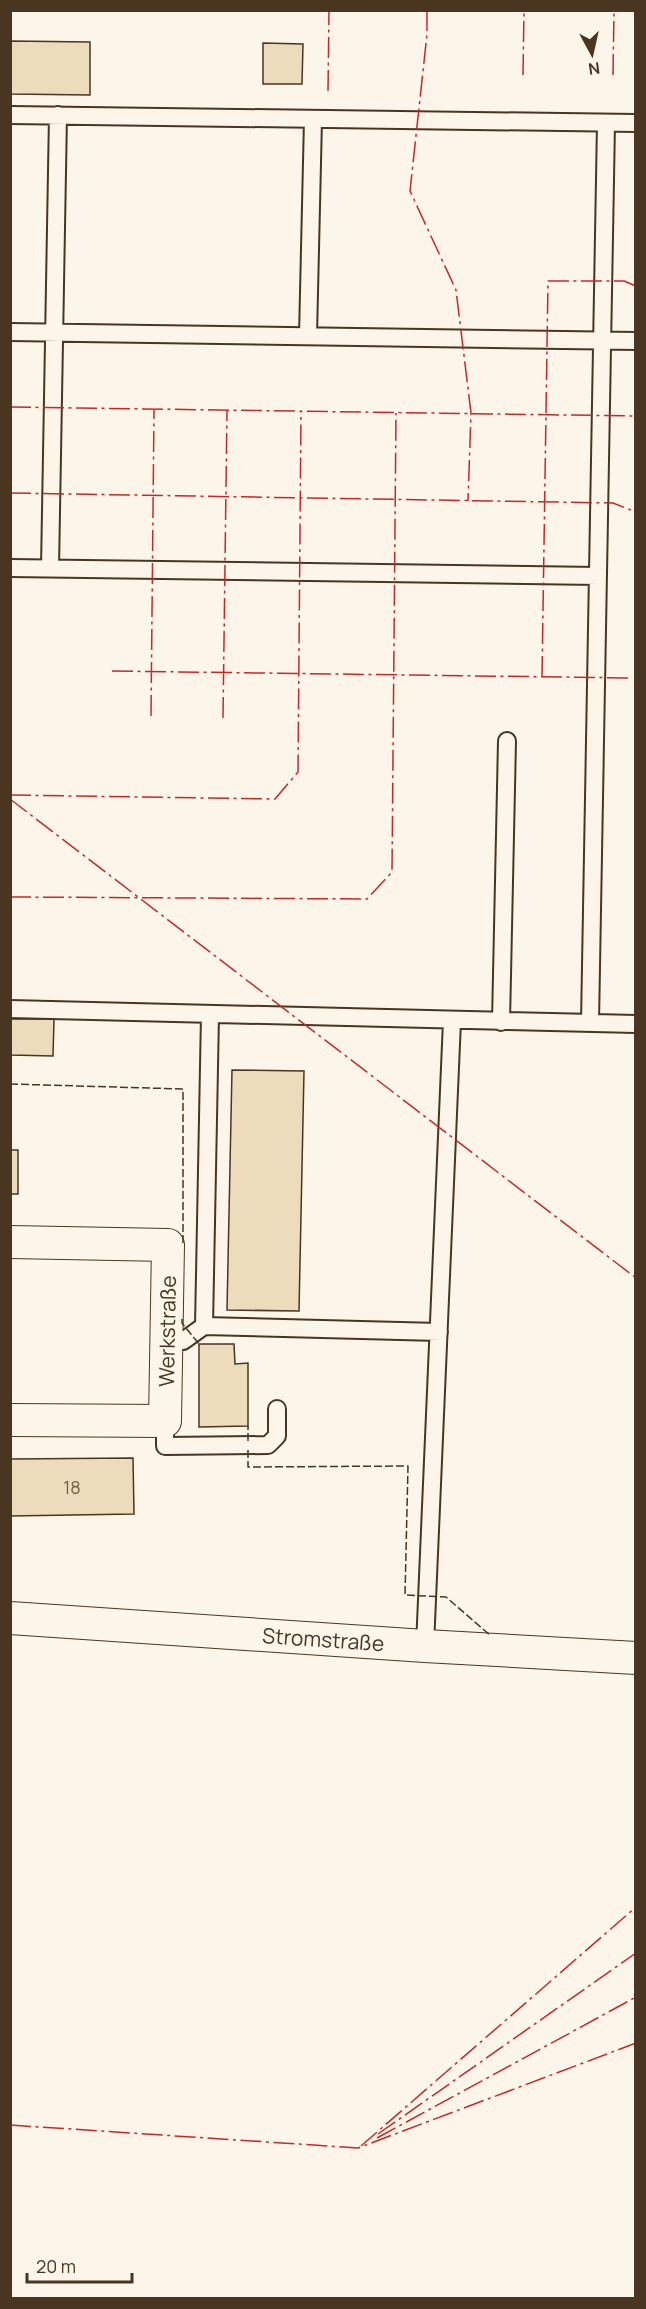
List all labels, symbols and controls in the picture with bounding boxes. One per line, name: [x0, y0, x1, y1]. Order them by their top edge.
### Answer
north arrow: [562, 24, 622, 84]
text: N: [587, 57, 601, 81]
street label: Werkstraße: [152, 1275, 182, 1387]
house number: 18: [63, 1475, 81, 1499]
street label: Stromstraße: [261, 1621, 385, 1657]
scale bar: [27, 2246, 132, 2284]
text: 20 m: [36, 2254, 76, 2278]

